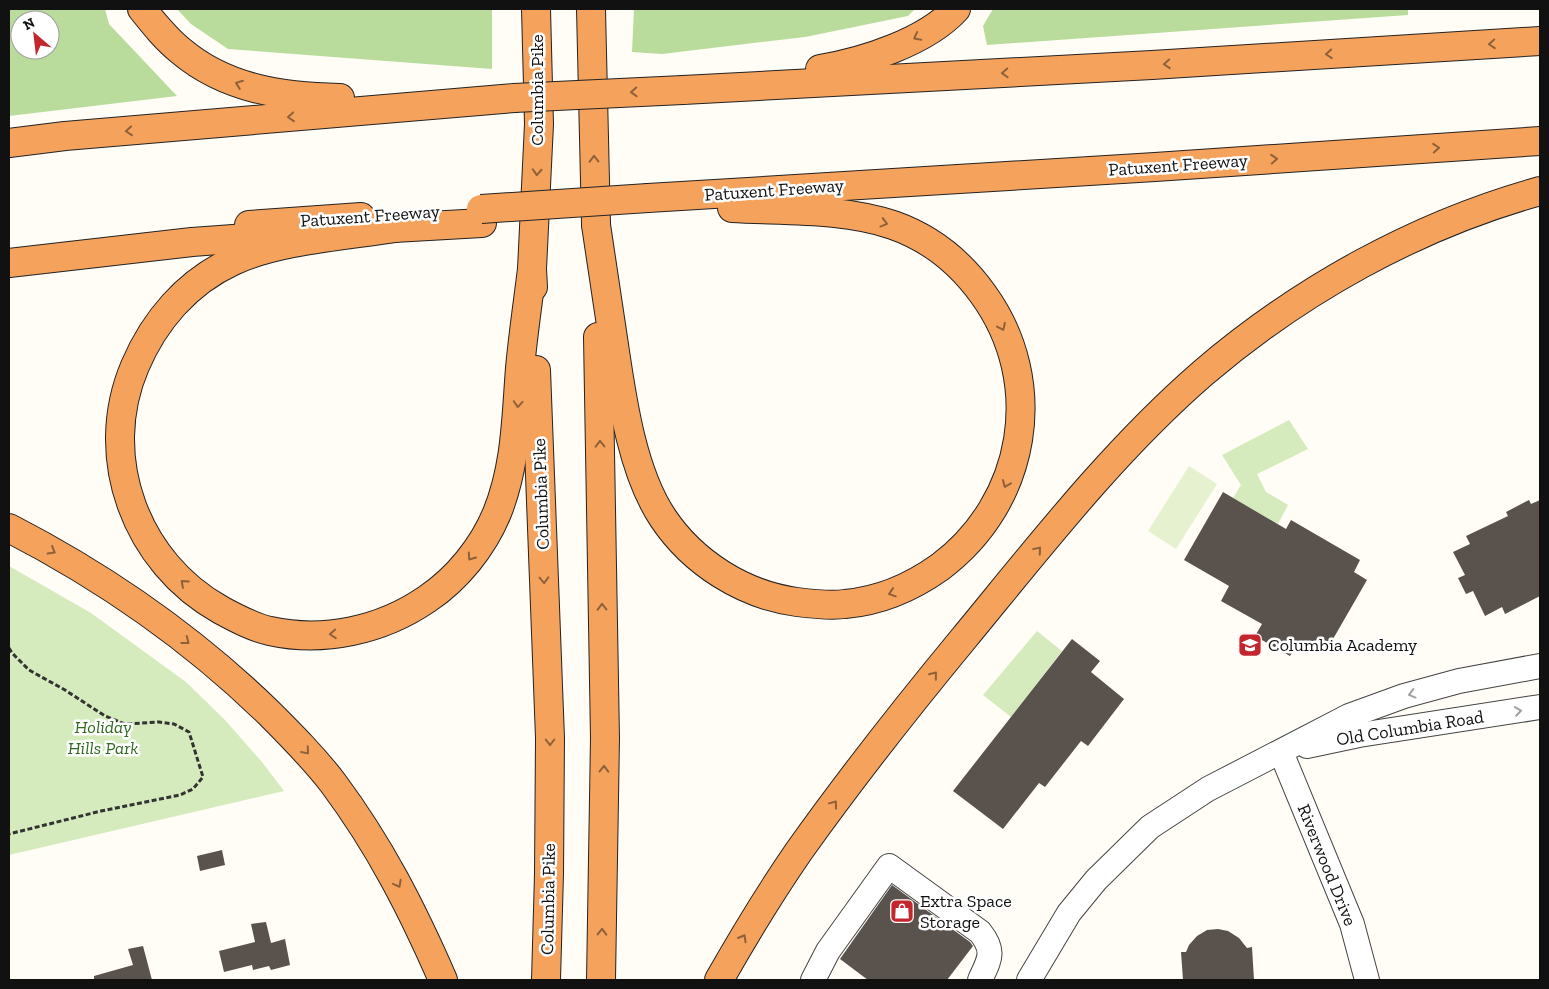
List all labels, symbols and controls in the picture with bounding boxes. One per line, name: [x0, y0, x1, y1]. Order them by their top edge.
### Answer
north arrow: [10, 10, 60, 60]
text: N: [20, 14, 38, 34]
one-way arrow: [913, 31, 922, 41]
street label: Columbia Pike: [526, 34, 548, 146]
one-way arrow: [1487, 39, 1495, 50]
one-way arrow: [1325, 49, 1333, 60]
one-way arrow: [1163, 59, 1171, 70]
one-way arrow: [1001, 67, 1009, 78]
one-way arrow: [236, 80, 244, 90]
one-way arrow: [630, 87, 638, 97]
one-way arrow: [287, 111, 295, 122]
one-way arrow: [125, 125, 133, 136]
one-way arrow: [1432, 142, 1440, 153]
street label: Patuxent Freeway: [1107, 149, 1249, 181]
one-way arrow: [1270, 153, 1278, 164]
one-way arrow: [589, 155, 600, 163]
one-way arrow: [531, 169, 542, 177]
street label: Patuxent Freeway: [703, 174, 845, 206]
street label: Patuxent Freeway: [299, 200, 441, 232]
one-way arrow: [880, 217, 889, 228]
one-way arrow: [996, 322, 1007, 331]
one-way arrow: [513, 401, 524, 409]
street label: Columbia Pike: [528, 438, 554, 550]
one-way arrow: [594, 440, 605, 448]
one-way arrow: [1001, 479, 1012, 488]
one-way arrow: [46, 544, 55, 554]
one-way arrow: [1032, 547, 1040, 556]
one-way arrow: [468, 551, 477, 561]
one-way arrow: [539, 576, 549, 584]
one-way arrow: [181, 580, 190, 589]
one-way arrow: [888, 588, 896, 598]
one-way arrow: [597, 602, 608, 610]
one-way arrow: [329, 628, 337, 639]
school or university icon: Columbia Academy: [1237, 632, 1263, 658]
place label: Columbia Academy: [1268, 634, 1418, 656]
one-way arrow: [181, 635, 190, 644]
one-way arrow: [929, 672, 937, 681]
one-way arrow: [1408, 688, 1416, 698]
street label: Old Columbia Road: [1335, 705, 1485, 751]
one-way arrow: [1514, 706, 1523, 716]
park label: Holiday Hills Park: [68, 716, 138, 759]
one-way arrow: [545, 738, 555, 746]
one-way arrow: [300, 746, 309, 755]
one-way arrow: [599, 765, 610, 773]
one-way arrow: [828, 800, 838, 809]
street label: Riverwood Drive: [1293, 801, 1361, 929]
street label: Columbia Pike: [536, 843, 560, 955]
one-way arrow: [392, 879, 402, 888]
place label: Extra Space Storage: [920, 890, 1012, 933]
shop icon: Extra Space Storage: [889, 898, 915, 924]
one-way arrow: [597, 927, 607, 935]
one-way arrow: [737, 934, 747, 943]

